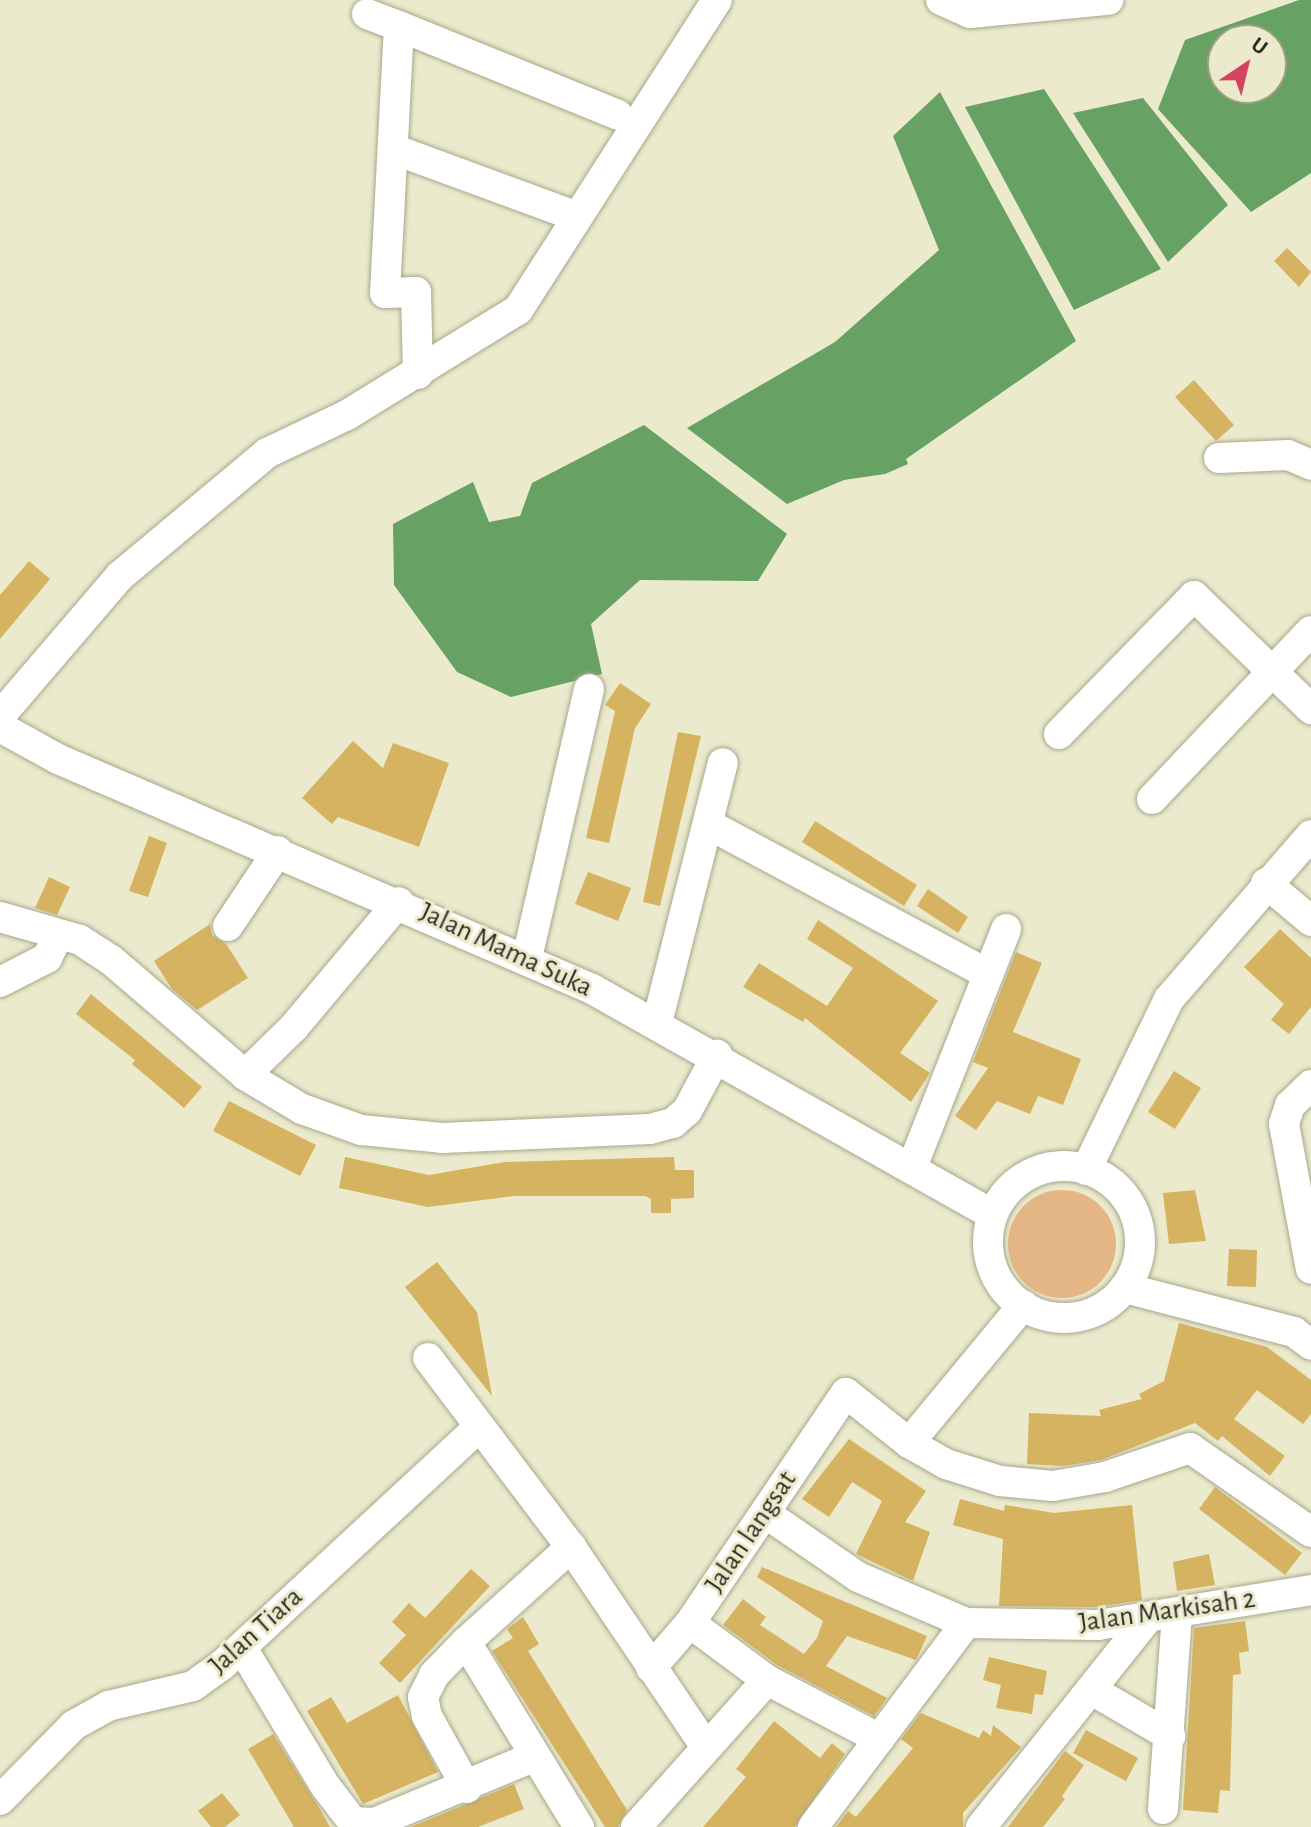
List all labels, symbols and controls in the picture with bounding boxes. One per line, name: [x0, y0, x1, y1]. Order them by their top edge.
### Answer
north arrow: [1207, 24, 1287, 104]
text: U: [1248, 33, 1272, 59]
street label: Jalan Mama Suka: [414, 895, 598, 1005]
street label: Jalan langsat: [698, 1465, 804, 1599]
street label: Jalan Tiara: [202, 1580, 310, 1682]
street label: Jalan Markisah 2: [1077, 1582, 1257, 1640]

